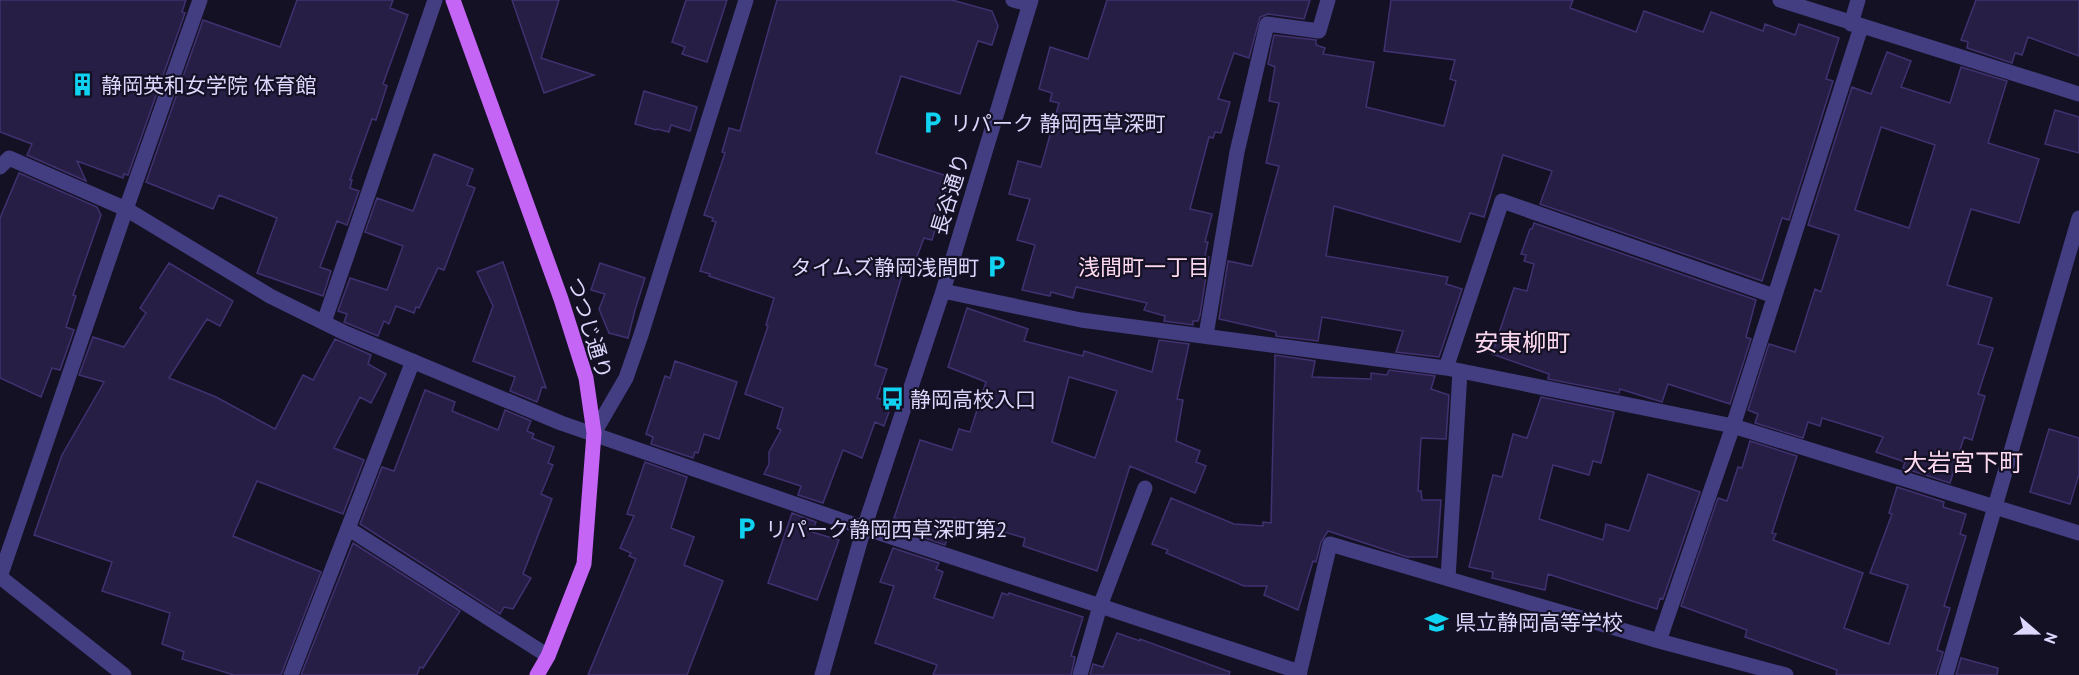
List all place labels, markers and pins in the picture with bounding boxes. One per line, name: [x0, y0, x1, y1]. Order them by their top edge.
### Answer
building icon: 静岡英和女学院 体育館: [70, 72, 96, 98]
place label: 静岡英和女学院 体育館: [101, 72, 317, 99]
parking icon: リパーク 静岡西草深町: [919, 110, 945, 136]
place label: リパーク 静岡西草深町: [950, 110, 1166, 137]
place label: タイムズ静岡浅間町: [790, 254, 979, 281]
parking icon: タイムズ静岡浅間町: [984, 254, 1010, 280]
bus stop icon: 静岡高校入口: [879, 386, 905, 412]
place label: 静岡高校入口: [910, 386, 1036, 413]
parking icon: リパーク静岡西草深町第2: [734, 516, 760, 542]
place label: リパーク静岡西草深町第2: [765, 516, 1007, 543]
school or university icon: 県立静岡高等学校: [1424, 609, 1450, 635]
place label: 県立静岡高等学校: [1455, 609, 1623, 636]

